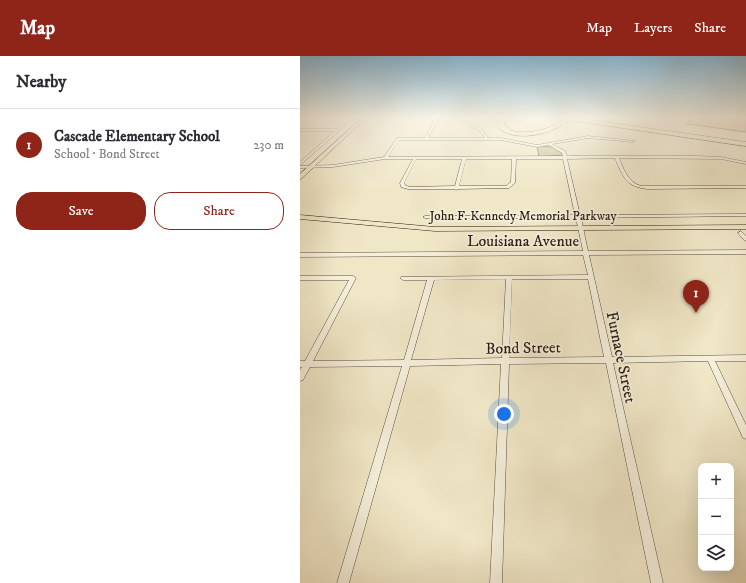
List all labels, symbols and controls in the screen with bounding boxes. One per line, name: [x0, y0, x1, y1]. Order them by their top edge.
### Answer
text: Map: [20, 17, 55, 40]
text: Map: [586, 19, 612, 37]
text: Layers: [634, 19, 672, 37]
text: Share: [694, 19, 726, 37]
text: Nearby: [16, 71, 66, 93]
text: Cascade Elementary School: [54, 127, 220, 146]
text: 1: [27, 137, 31, 153]
text: 230 m: [253, 137, 284, 153]
text: School · Bond Street: [54, 146, 160, 162]
button: Save: [16, 192, 146, 230]
button: Share: [154, 192, 284, 230]
street label: John F. Kennedy Memorial Parkway: [428, 208, 617, 224]
street label: Louisiana Avenue: [467, 231, 579, 251]
pin: 1: [683, 280, 709, 313]
street label: Furnace Street: [602, 310, 640, 405]
street label: Bond Street: [485, 337, 561, 359]
your location: [494, 404, 514, 424]
map controls: [698, 463, 734, 571]
button: +: [698, 463, 734, 499]
button: −: [698, 499, 734, 535]
button: layers: [698, 535, 734, 571]

